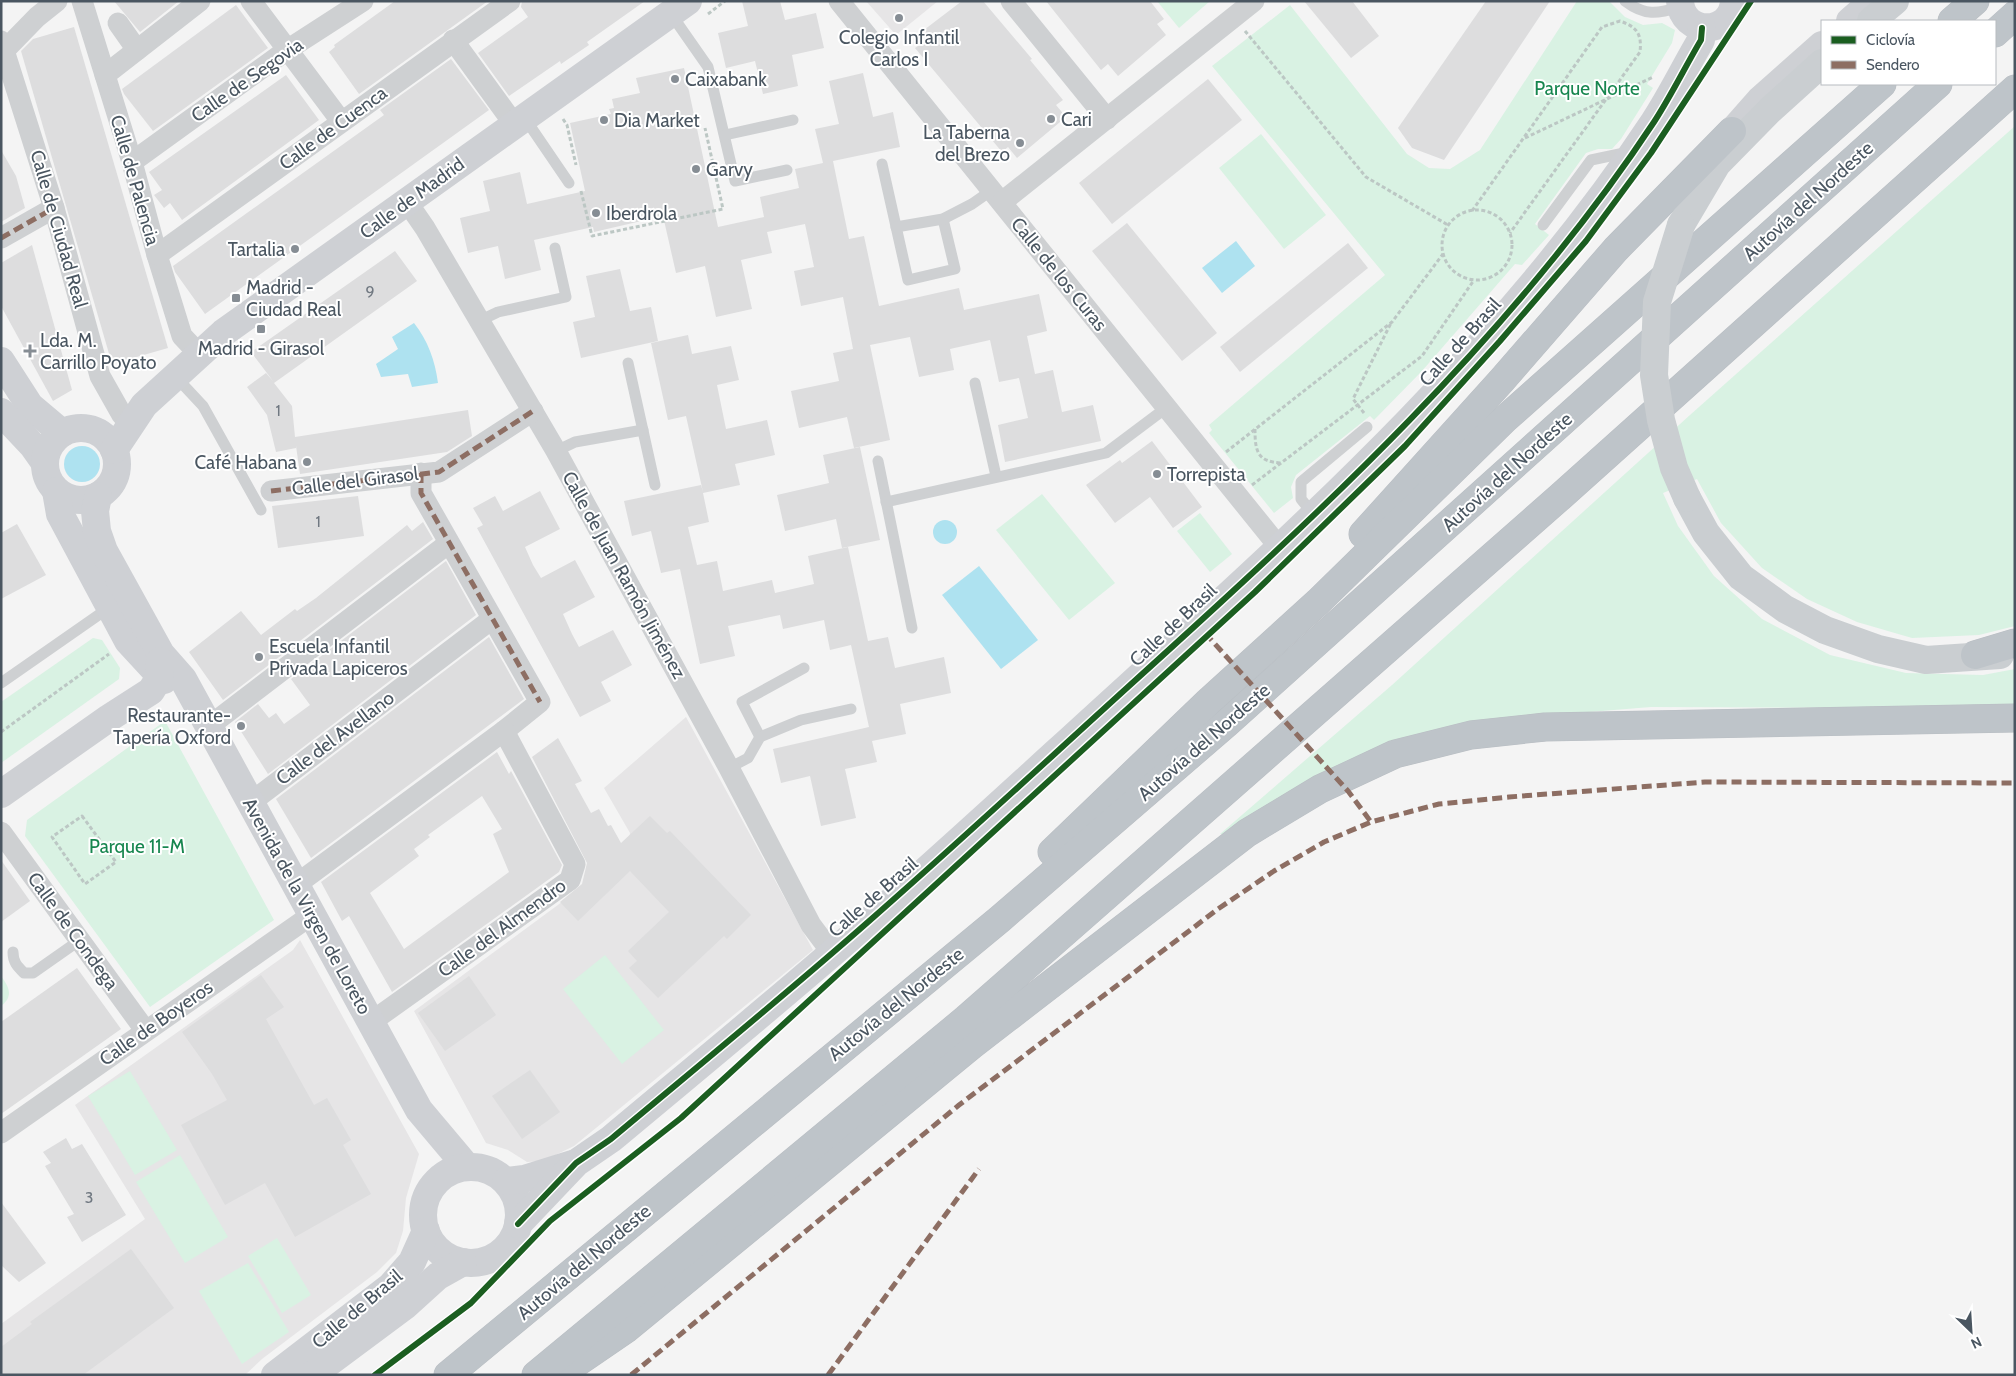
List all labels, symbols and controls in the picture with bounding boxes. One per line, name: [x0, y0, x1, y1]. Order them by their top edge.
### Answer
marker: Colegio Infantil Carlos I: [893, 12, 905, 24]
legend: [1821, 20, 1996, 85]
place label: Colegio Infantil Carlos I: [839, 26, 960, 71]
text: Ciclovía: [1866, 31, 1916, 49]
street label: Calle de Segovia: [187, 33, 307, 127]
text: Sendero: [1866, 56, 1920, 74]
place label: Caixabank: [685, 68, 767, 91]
marker: Caixabank: [669, 73, 681, 85]
park label: Parque Norte: [1534, 77, 1640, 100]
street label: Calle de Cuenca: [275, 81, 391, 175]
place label: Cari: [1061, 108, 1092, 131]
place label: Dia Market: [614, 109, 700, 132]
street label: Calle de Palencia: [105, 112, 165, 248]
marker: Cari: [1045, 113, 1057, 125]
marker: Dia Market: [598, 114, 610, 126]
place label: La Taberna del Brezo: [923, 121, 1010, 166]
street label: Autovía del Nordeste: [1738, 136, 1878, 266]
marker: La Taberna del Brezo: [1014, 137, 1026, 149]
street label: Calle de Ciudad Real: [25, 147, 93, 311]
street label: Calle de Madrid: [355, 152, 469, 244]
place label: Garvy: [706, 158, 753, 181]
marker: Garvy: [690, 163, 702, 175]
place label: Iberdrola: [606, 202, 677, 225]
marker: Iberdrola: [590, 207, 602, 219]
street label: Calle de los Curas: [1006, 213, 1112, 336]
place label: Tartalia: [228, 238, 285, 261]
marker: Tartalia: [289, 243, 301, 255]
place label: Madrid - Ciudad Real: [246, 276, 342, 321]
house number: 9: [365, 282, 375, 301]
marker: Madrid - Ciudad Real: [230, 292, 242, 304]
street label: Calle de Brasil: [1414, 293, 1506, 391]
marker: Madrid - Girasol: [255, 323, 267, 335]
place label: Lda. M. Carrillo Poyato: [40, 329, 157, 374]
place label: Madrid - Girasol: [198, 337, 325, 360]
marker: Lda. M. Carrillo Poyato: [24, 345, 36, 357]
house number: 1: [275, 401, 281, 420]
street label: Autovía del Nordeste: [1437, 407, 1577, 537]
place label: Café Habana: [194, 451, 297, 474]
marker: Café Habana: [301, 456, 313, 468]
street label: Calle del Girasol: [290, 462, 420, 500]
place label: Torrepista: [1167, 463, 1246, 486]
street label: Calle de Juan Ramón Jiménez: [557, 467, 691, 683]
marker: Torrepista: [1151, 468, 1163, 480]
house number: 1: [315, 512, 321, 531]
street label: Calle de Brasil: [1125, 578, 1222, 671]
place label: Escuela Infantil Privada Lapiceros: [269, 635, 408, 680]
marker: Escuela Infantil Privada Lapiceros: [253, 651, 265, 663]
street label: Autovía del Nordeste: [1133, 678, 1275, 806]
street label: Calle del Avellano: [271, 686, 399, 790]
place label: Restaurante- Tapería Oxford: [113, 704, 231, 749]
marker: Restaurante- Tapería Oxford: [235, 720, 247, 732]
street label: Avenida de la Virgen de Loreto: [238, 794, 376, 1018]
park label: Parque 11-M: [89, 835, 185, 858]
street label: Calle de Brasil: [824, 852, 923, 942]
street label: Calle de Condega: [23, 868, 123, 994]
street label: Calle del Almendro: [434, 874, 570, 982]
street label: Autovía del Nordeste: [824, 942, 968, 1066]
street label: Calle de Boyeros: [95, 975, 217, 1071]
house number: 3: [85, 1188, 93, 1207]
street label: Autovía del Nordeste: [513, 1199, 656, 1325]
street label: Calle de Brasil: [307, 1264, 407, 1353]
north arrow: [1946, 1306, 1996, 1356]
text: N: [1968, 1333, 1985, 1353]

